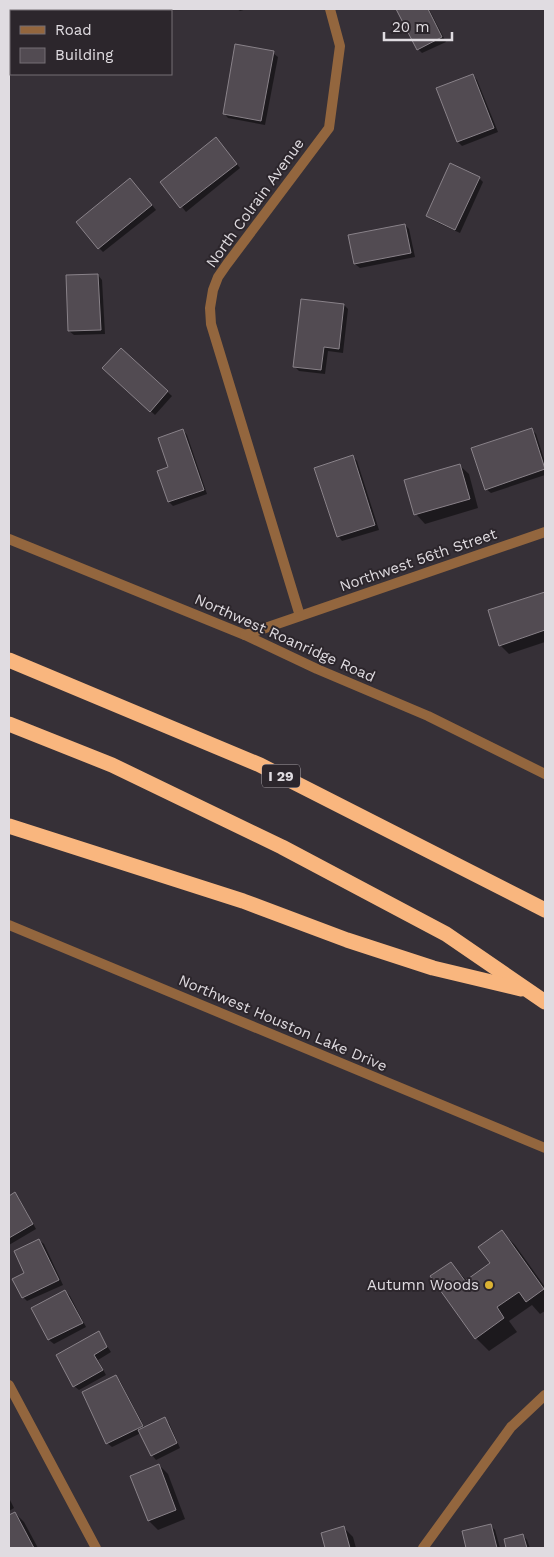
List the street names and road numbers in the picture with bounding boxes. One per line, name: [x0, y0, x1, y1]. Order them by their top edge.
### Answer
street label: North Colrain Avenue: [202, 135, 308, 271]
street label: Northwest 56th Street: [337, 524, 500, 595]
street label: Northwest Roanridge Road: [192, 590, 378, 686]
road number: I 29: [262, 764, 300, 788]
street label: Northwest Houston Lake Drive: [176, 971, 390, 1075]

